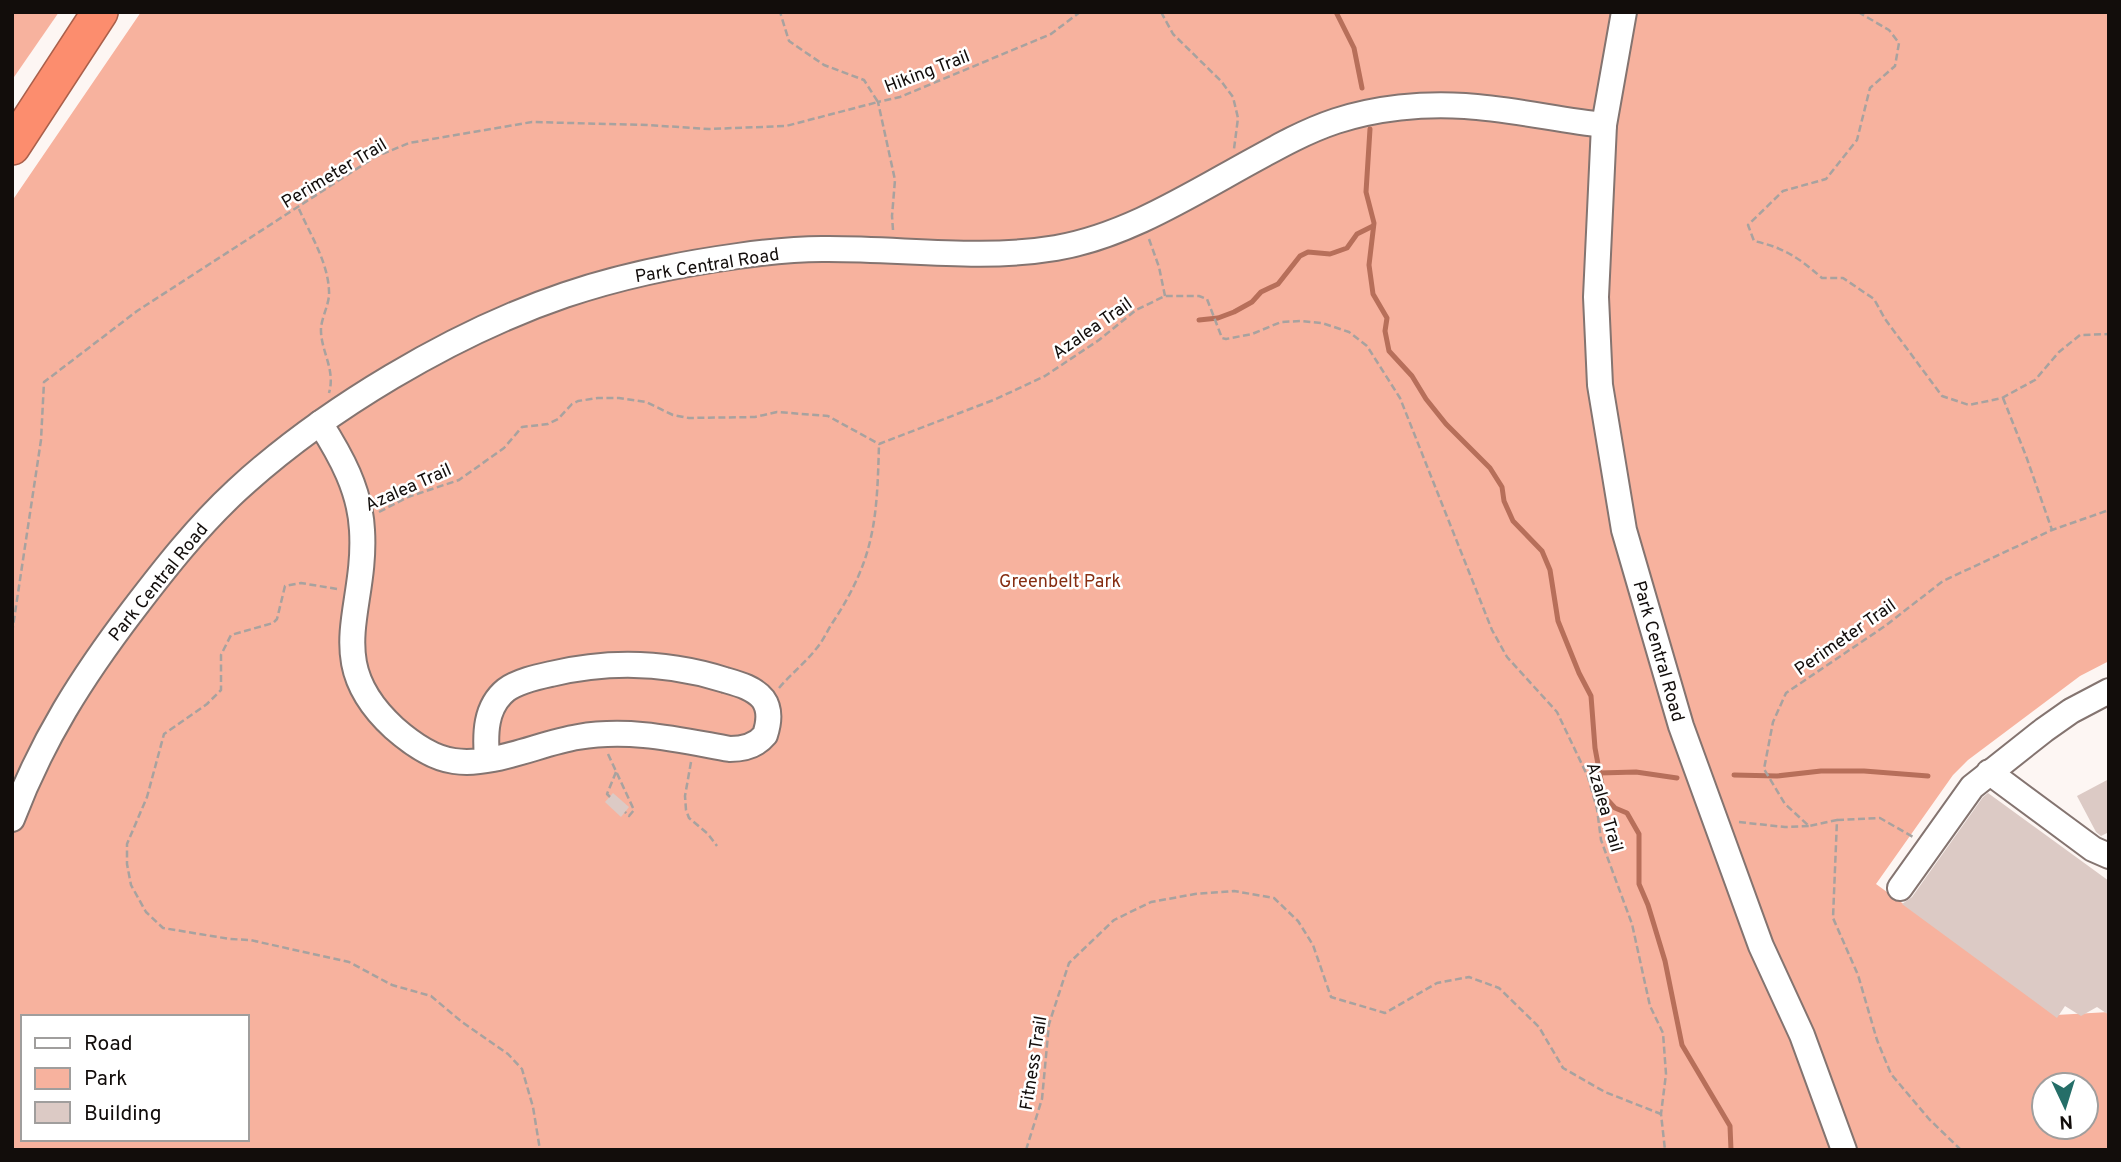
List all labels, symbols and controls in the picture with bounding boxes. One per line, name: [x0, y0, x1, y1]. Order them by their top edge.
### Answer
street label: Hiking Trail: [882, 46, 974, 99]
street label: Perimeter Trail: [278, 134, 392, 215]
street label: Park Central Road: [633, 244, 781, 289]
street label: Azalea Trail: [1048, 293, 1137, 365]
street label: Azalea Trail: [362, 459, 455, 518]
street label: Park Central Road: [104, 519, 214, 647]
park label: Greenbelt Park: [999, 571, 1121, 594]
street label: Park Central Road: [1626, 578, 1689, 725]
street label: Perimeter Trail: [1790, 595, 1901, 682]
street label: Azalea Trail: [1580, 760, 1627, 855]
street label: Fitness Trail: [1016, 1014, 1053, 1112]
legend: [21, 1015, 248, 1141]
text: Road: [84, 1031, 133, 1058]
text: Park: [84, 1066, 127, 1093]
north arrow: [2030, 1071, 2100, 1141]
text: Building: [84, 1101, 162, 1128]
text: N: [2058, 1109, 2074, 1133]

